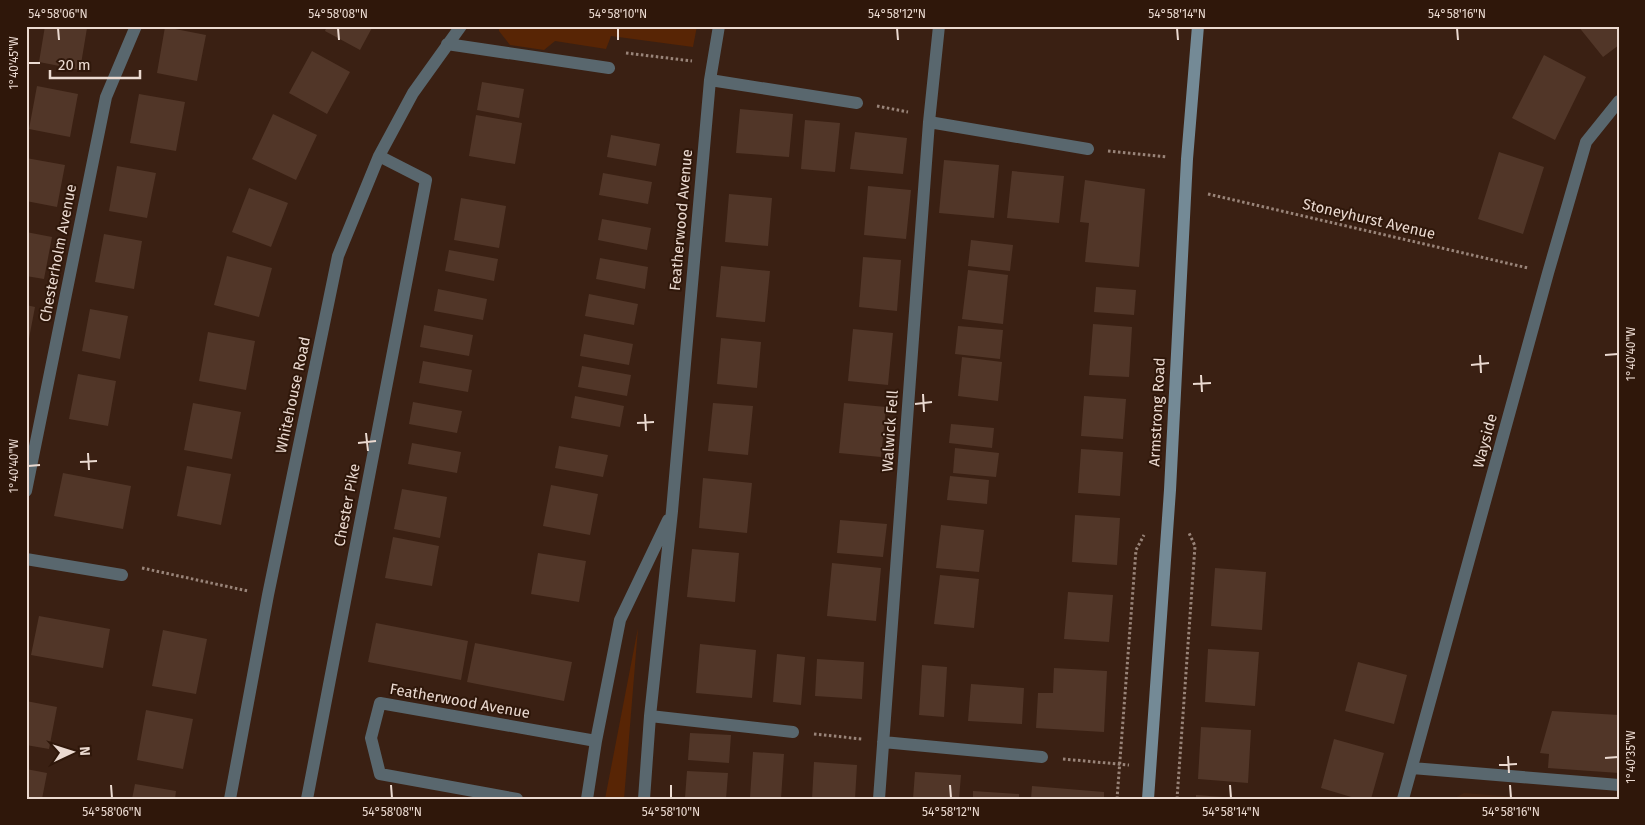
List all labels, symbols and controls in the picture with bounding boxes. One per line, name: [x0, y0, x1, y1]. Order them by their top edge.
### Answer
text: 54°58'06"N: [28, 7, 88, 21]
text: 54°58'08"N: [308, 7, 368, 21]
text: 54°58'10"N: [589, 7, 647, 21]
text: 54°58'12"N: [868, 7, 926, 21]
text: 54°58'14"N: [1148, 7, 1206, 21]
text: 54°58'16"N: [1428, 7, 1486, 21]
text: 1°40'45"W: [7, 36, 21, 90]
scale bar: [50, 48, 140, 80]
text: 20 m: [58, 56, 91, 74]
street label: Featherwood Avenue: [666, 148, 696, 292]
street label: Chesterholm Avenue: [36, 183, 80, 323]
street label: Stoneyhurst Avenue: [1301, 195, 1437, 243]
text: 1°40'40"W: [1624, 327, 1638, 381]
street label: Whitehouse Road: [272, 335, 314, 455]
street label: Armstrong Road: [1145, 357, 1169, 467]
street label: Walwick Fell: [878, 389, 902, 473]
street label: Wayside: [1469, 412, 1501, 470]
text: 1°40'40"W: [7, 439, 21, 493]
street label: Chester Pike: [330, 462, 364, 548]
street label: Featherwood Avenue: [388, 680, 532, 722]
north arrow: [48, 728, 98, 778]
text: 1°40'35"W: [1624, 730, 1638, 784]
text: N: [76, 746, 93, 756]
text: 54°58'06"N: [82, 805, 142, 819]
text: 54°58'08"N: [362, 805, 422, 819]
text: 54°58'10"N: [642, 805, 700, 819]
text: 54°58'12"N: [922, 805, 980, 819]
text: 54°58'14"N: [1202, 805, 1260, 819]
text: 54°58'16"N: [1482, 805, 1540, 819]

